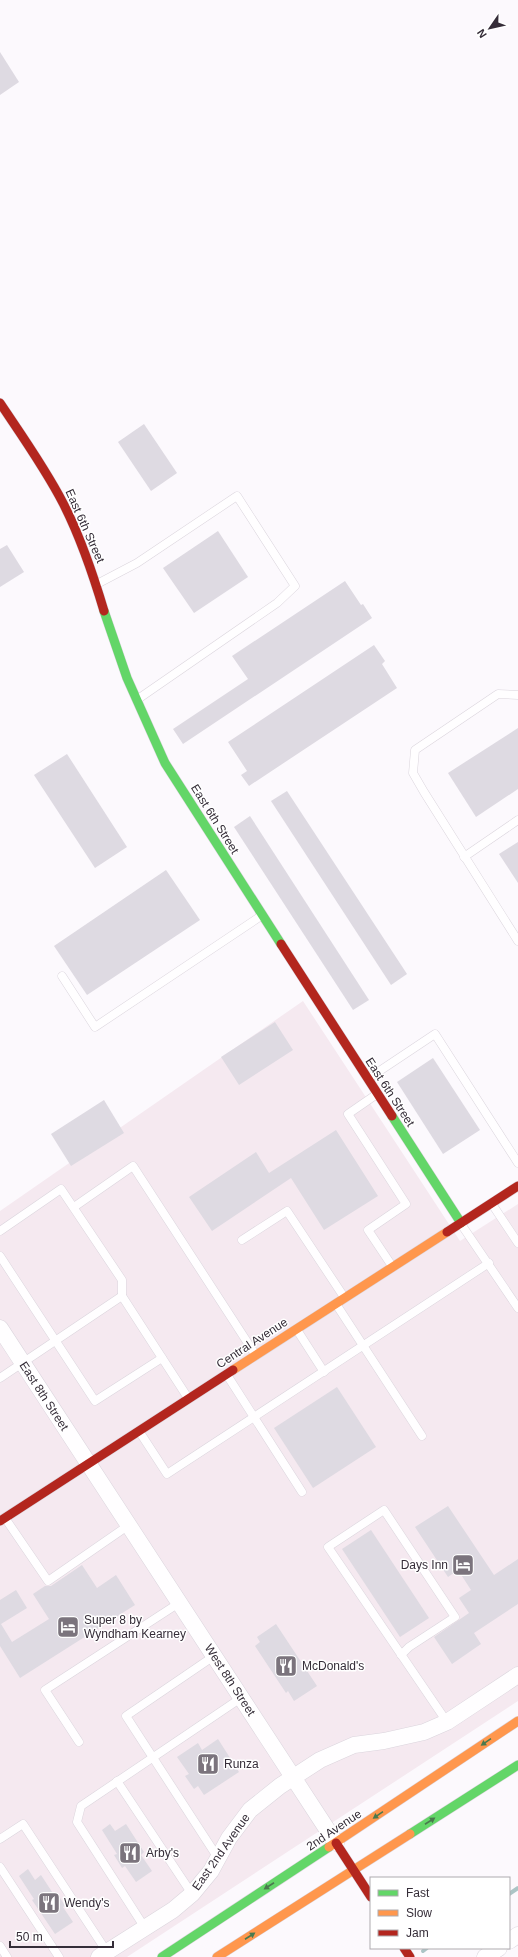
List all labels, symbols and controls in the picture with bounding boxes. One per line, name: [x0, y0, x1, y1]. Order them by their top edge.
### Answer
north arrow: [470, 8, 510, 48]
text: N: [474, 27, 489, 40]
street label: East 6th Street: [62, 487, 108, 566]
street label: East 6th Street: [188, 782, 242, 857]
street label: East 6th Street: [363, 1055, 418, 1130]
street label: Central Avenue: [214, 1315, 290, 1371]
street label: East 8th Street: [17, 1359, 72, 1434]
hotel icon: Days Inn: [450, 1552, 476, 1578]
place label: Days Inn: [401, 1558, 448, 1572]
place label: Super 8 by Wyndham Kearney: [84, 1613, 186, 1641]
hotel icon: Super 8 by Wyndham Kearney: [55, 1614, 81, 1640]
street label: West 8th Street: [202, 1642, 259, 1719]
restaurant icon: McDonald's: [273, 1653, 299, 1679]
place label: McDonald's: [302, 1659, 364, 1673]
one-way arrow: [480, 1738, 491, 1746]
restaurant icon: Runza: [195, 1751, 221, 1777]
place label: Runza: [224, 1757, 259, 1771]
street label: 2nd Avenue: [304, 1806, 364, 1853]
street label: East 2nd Avenue: [189, 1811, 253, 1893]
one-way arrow: [372, 1811, 383, 1819]
one-way arrow: [425, 1817, 436, 1825]
restaurant icon: Arby's: [117, 1840, 143, 1866]
place label: Arby's: [146, 1846, 179, 1860]
legend: [370, 1877, 510, 1949]
one-way arrow: [263, 1883, 275, 1890]
text: Fast: [406, 1886, 430, 1900]
restaurant icon: Wendy's: [36, 1890, 62, 1916]
place label: Wendy's: [64, 1896, 109, 1910]
text: Slow: [406, 1906, 432, 1920]
scale bar: [10, 1923, 113, 1949]
text: Jam: [406, 1926, 429, 1940]
text: 50 m: [16, 1930, 43, 1944]
one-way arrow: [245, 1932, 255, 1940]

